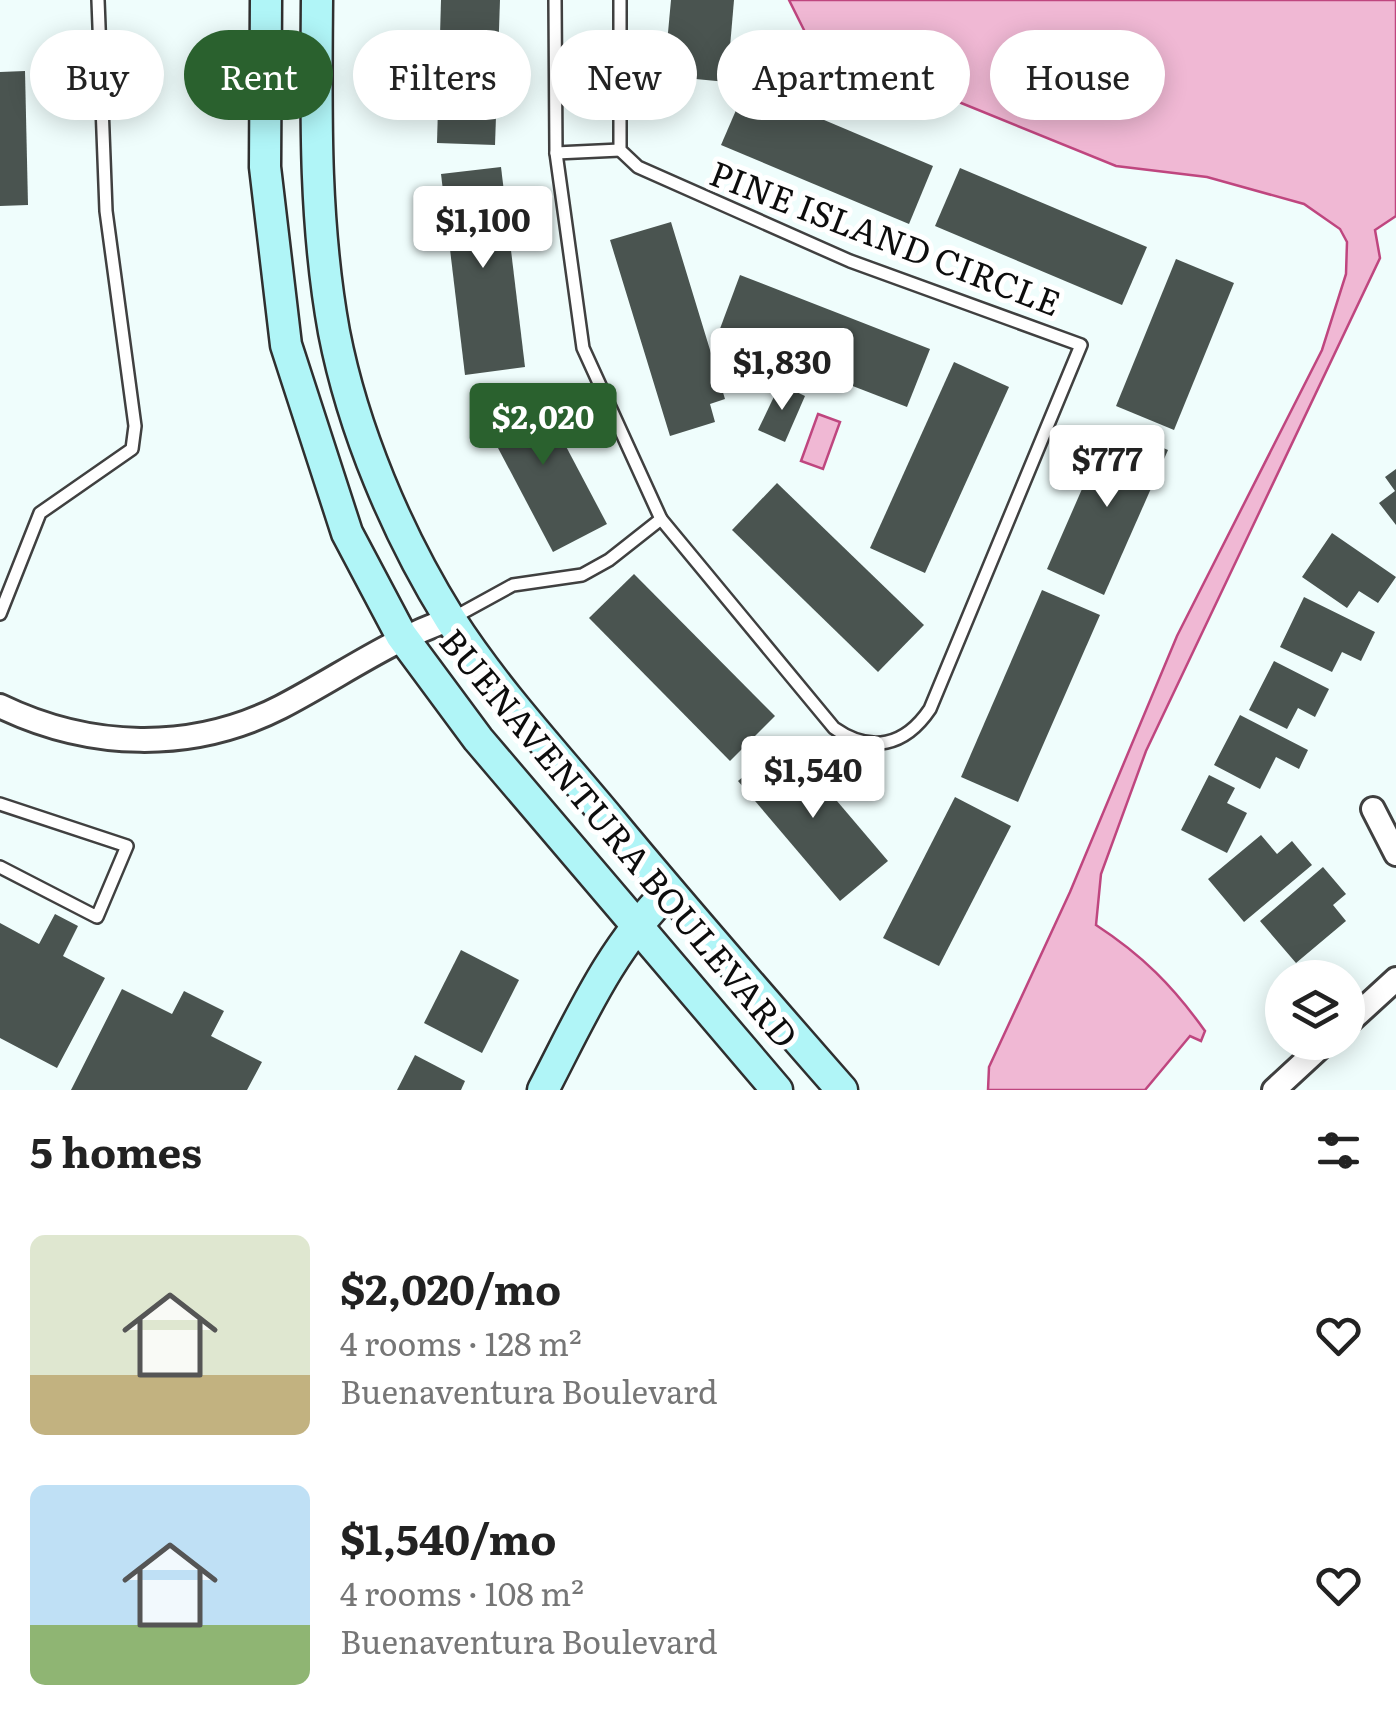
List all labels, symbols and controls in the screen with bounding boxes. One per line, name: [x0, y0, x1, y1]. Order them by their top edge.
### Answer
chip: Buy: [30, 30, 164, 120]
chip: Rent: [184, 30, 333, 120]
chip: Filters: [353, 30, 531, 120]
chip: New: [551, 30, 697, 120]
chip: Apartment: [717, 30, 970, 120]
chip: House: [990, 30, 1165, 120]
street label: PINE ISLAND CIRCLE: [703, 145, 1069, 327]
pin: $1,100: [402, 186, 564, 271]
text: $1,100: [435, 194, 531, 242]
pin: $1,830: [701, 328, 863, 413]
text: $1,830: [733, 336, 831, 384]
pin: $2,020: [462, 383, 624, 468]
text: $2,020: [492, 391, 594, 439]
pin: $777: [1048, 425, 1166, 510]
text: $777: [1071, 433, 1143, 481]
street label: BUENAVENTURA BOULEVARD: [429, 616, 812, 1058]
pin: $1,540: [732, 736, 894, 821]
text: $1,540: [763, 744, 863, 792]
map controls: [1265, 960, 1365, 1060]
button: layers: [1265, 960, 1365, 1060]
text: 5 homes: [30, 1119, 202, 1181]
icon: filters: [1311, 1123, 1366, 1178]
text: $2,020/mo: [340, 1256, 561, 1318]
icon: home: [110, 1275, 230, 1395]
icon: heart: [1311, 1308, 1366, 1363]
text: 4 rooms · 128 m²: [340, 1318, 582, 1366]
text: Buenaventura Boulevard: [340, 1366, 718, 1414]
text: $1,540/mo: [340, 1506, 556, 1568]
icon: home: [110, 1525, 230, 1645]
icon: heart: [1311, 1558, 1366, 1613]
text: 4 rooms · 108 m²: [340, 1568, 584, 1616]
text: Buenaventura Boulevard: [340, 1616, 718, 1664]

